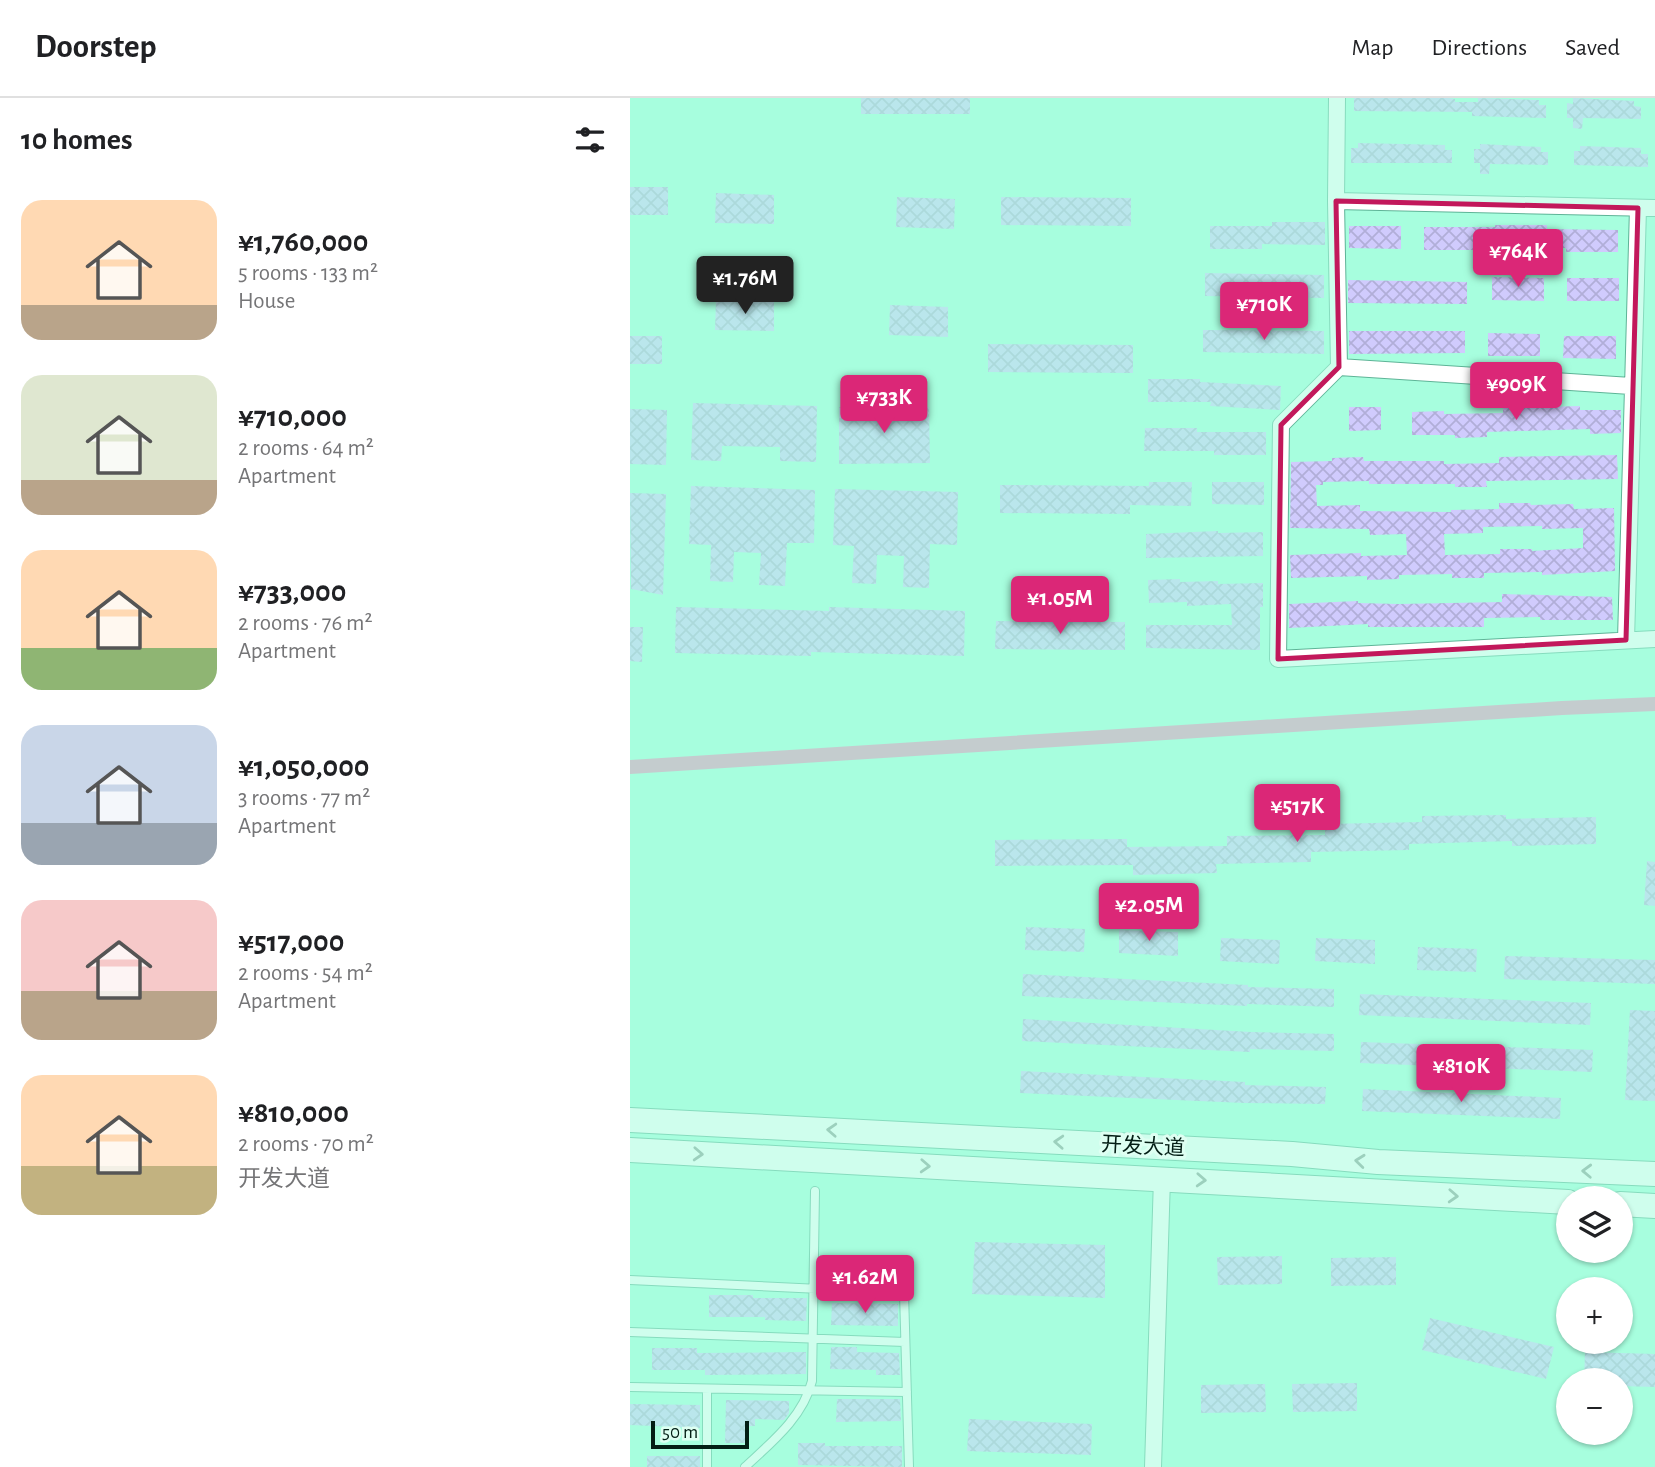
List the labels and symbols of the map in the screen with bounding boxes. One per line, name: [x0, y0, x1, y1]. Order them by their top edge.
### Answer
pin: ¥764K: [1469, 230, 1567, 289]
pin: ¥1.76M: [688, 256, 802, 316]
pin: ¥710K: [1215, 282, 1313, 342]
pin: ¥909K: [1467, 362, 1565, 422]
pin: ¥733K: [835, 376, 933, 435]
pin: ¥1.05M: [1003, 576, 1117, 636]
pin: ¥517K: [1248, 784, 1346, 844]
pin: ¥2.05M: [1092, 884, 1206, 943]
pin: ¥810K: [1412, 1044, 1510, 1104]
one-way arrow: [826, 1123, 837, 1138]
street label: 开发大道: [1100, 1133, 1186, 1159]
one-way arrow: [1053, 1135, 1064, 1150]
one-way arrow: [693, 1146, 704, 1161]
one-way arrow: [1354, 1153, 1365, 1168]
one-way arrow: [920, 1158, 931, 1173]
one-way arrow: [1581, 1164, 1592, 1179]
one-way arrow: [1196, 1173, 1207, 1188]
one-way arrow: [1448, 1188, 1459, 1203]
pin: ¥1.62M: [808, 1256, 922, 1315]
scale bar: [651, 1418, 749, 1450]

